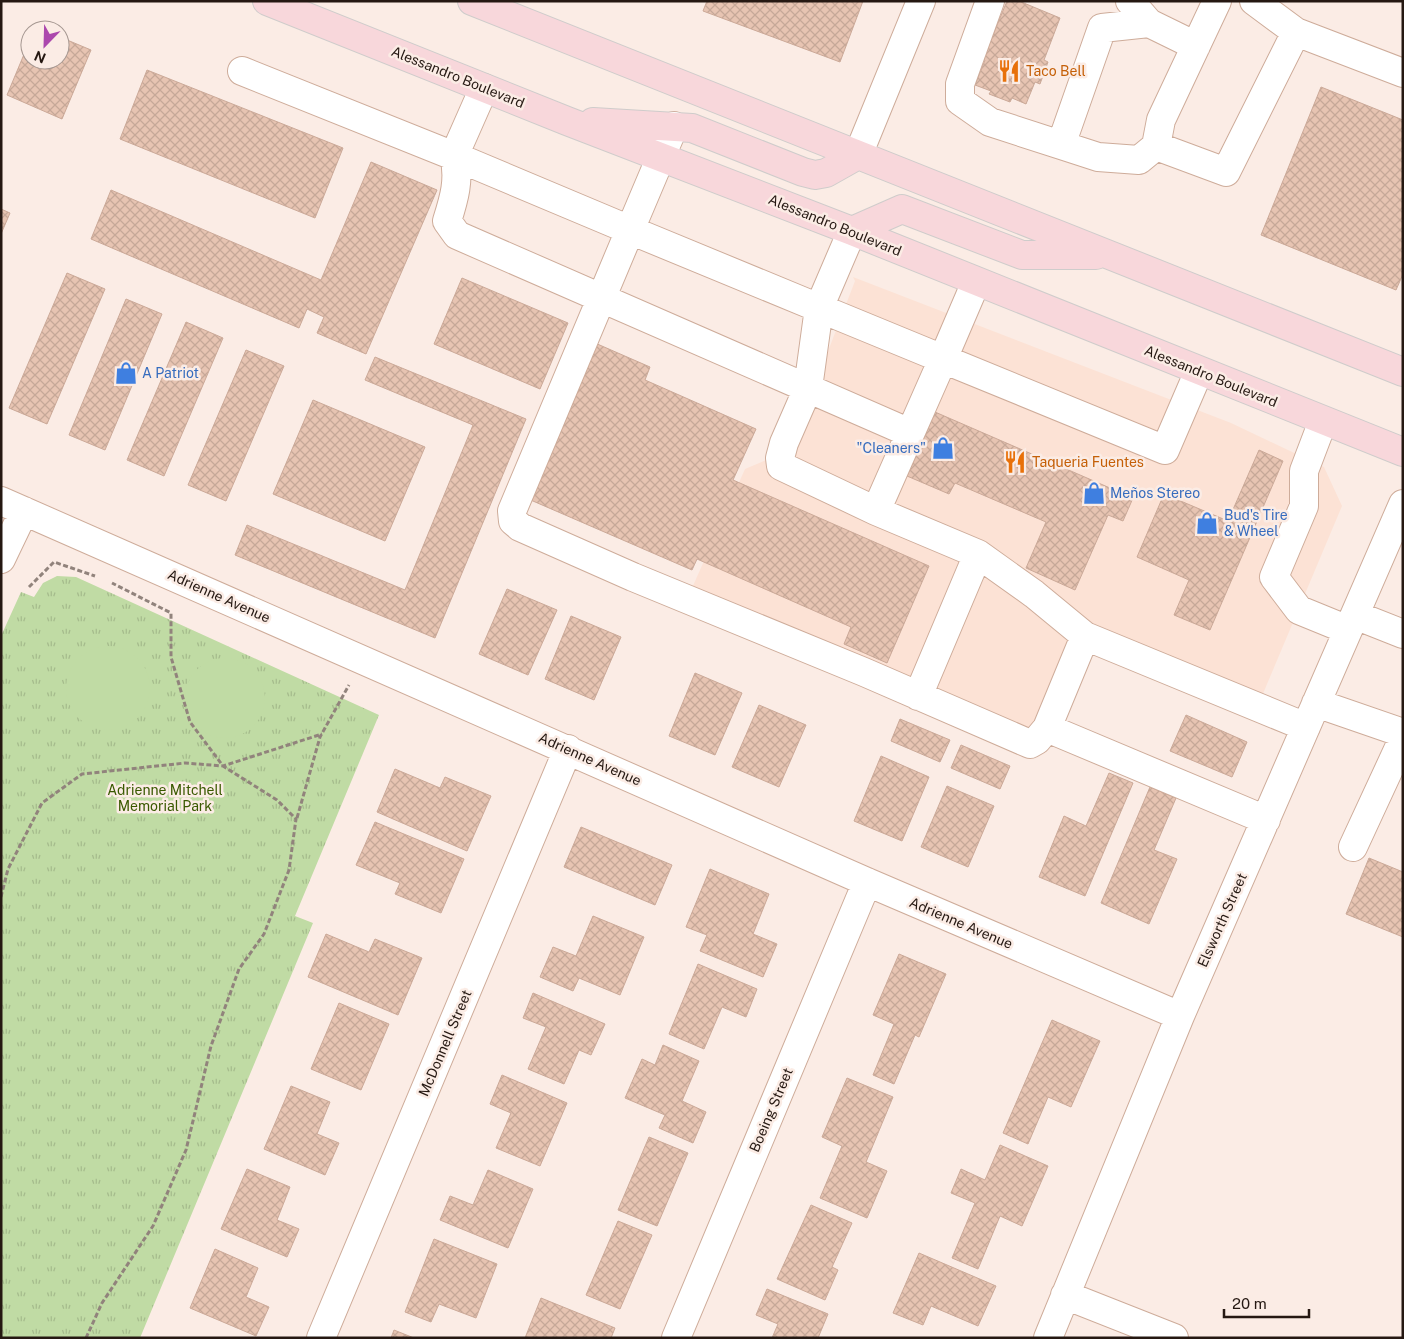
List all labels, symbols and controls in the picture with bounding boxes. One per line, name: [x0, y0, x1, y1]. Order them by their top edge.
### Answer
north arrow: [20, 20, 70, 70]
street label: Alessandro Boulevard: [389, 43, 527, 111]
text: N: [32, 47, 48, 66]
restaurant icon: Taco Bell: [996, 58, 1022, 84]
place label: Taco Bell: [1026, 63, 1086, 79]
street label: Alessandro Boulevard: [766, 191, 904, 259]
street label: Alessandro Boulevard: [1142, 342, 1280, 410]
shop icon: A Patriot: [113, 360, 139, 386]
place label: A Patriot: [142, 365, 199, 381]
shop icon: "Cleaners": [930, 435, 956, 461]
place label: "Cleaners": [857, 440, 926, 456]
restaurant icon: Taqueria Fuentes: [1002, 449, 1028, 475]
place label: Taqueria Fuentes: [1032, 454, 1144, 470]
shop icon: Meños Stereo: [1081, 480, 1107, 506]
place label: Meños Stereo: [1110, 485, 1200, 501]
place label: Bud's Tire & Wheel: [1224, 507, 1288, 539]
shop icon: Bud's Tire & Wheel: [1194, 510, 1220, 536]
street label: Adrienne Avenue: [165, 566, 273, 626]
street label: Adrienne Avenue: [536, 729, 644, 789]
park label: Adrienne Mitchell Memorial Park: [107, 782, 223, 814]
street label: Elsworth Street: [1194, 870, 1250, 970]
street label: Adrienne Avenue: [907, 894, 1015, 952]
street label: McDonnell Street: [415, 987, 475, 1099]
street label: Boeing Street: [746, 1065, 796, 1155]
scale bar: [1224, 1286, 1309, 1318]
text: 20 m: [1232, 1295, 1267, 1312]

